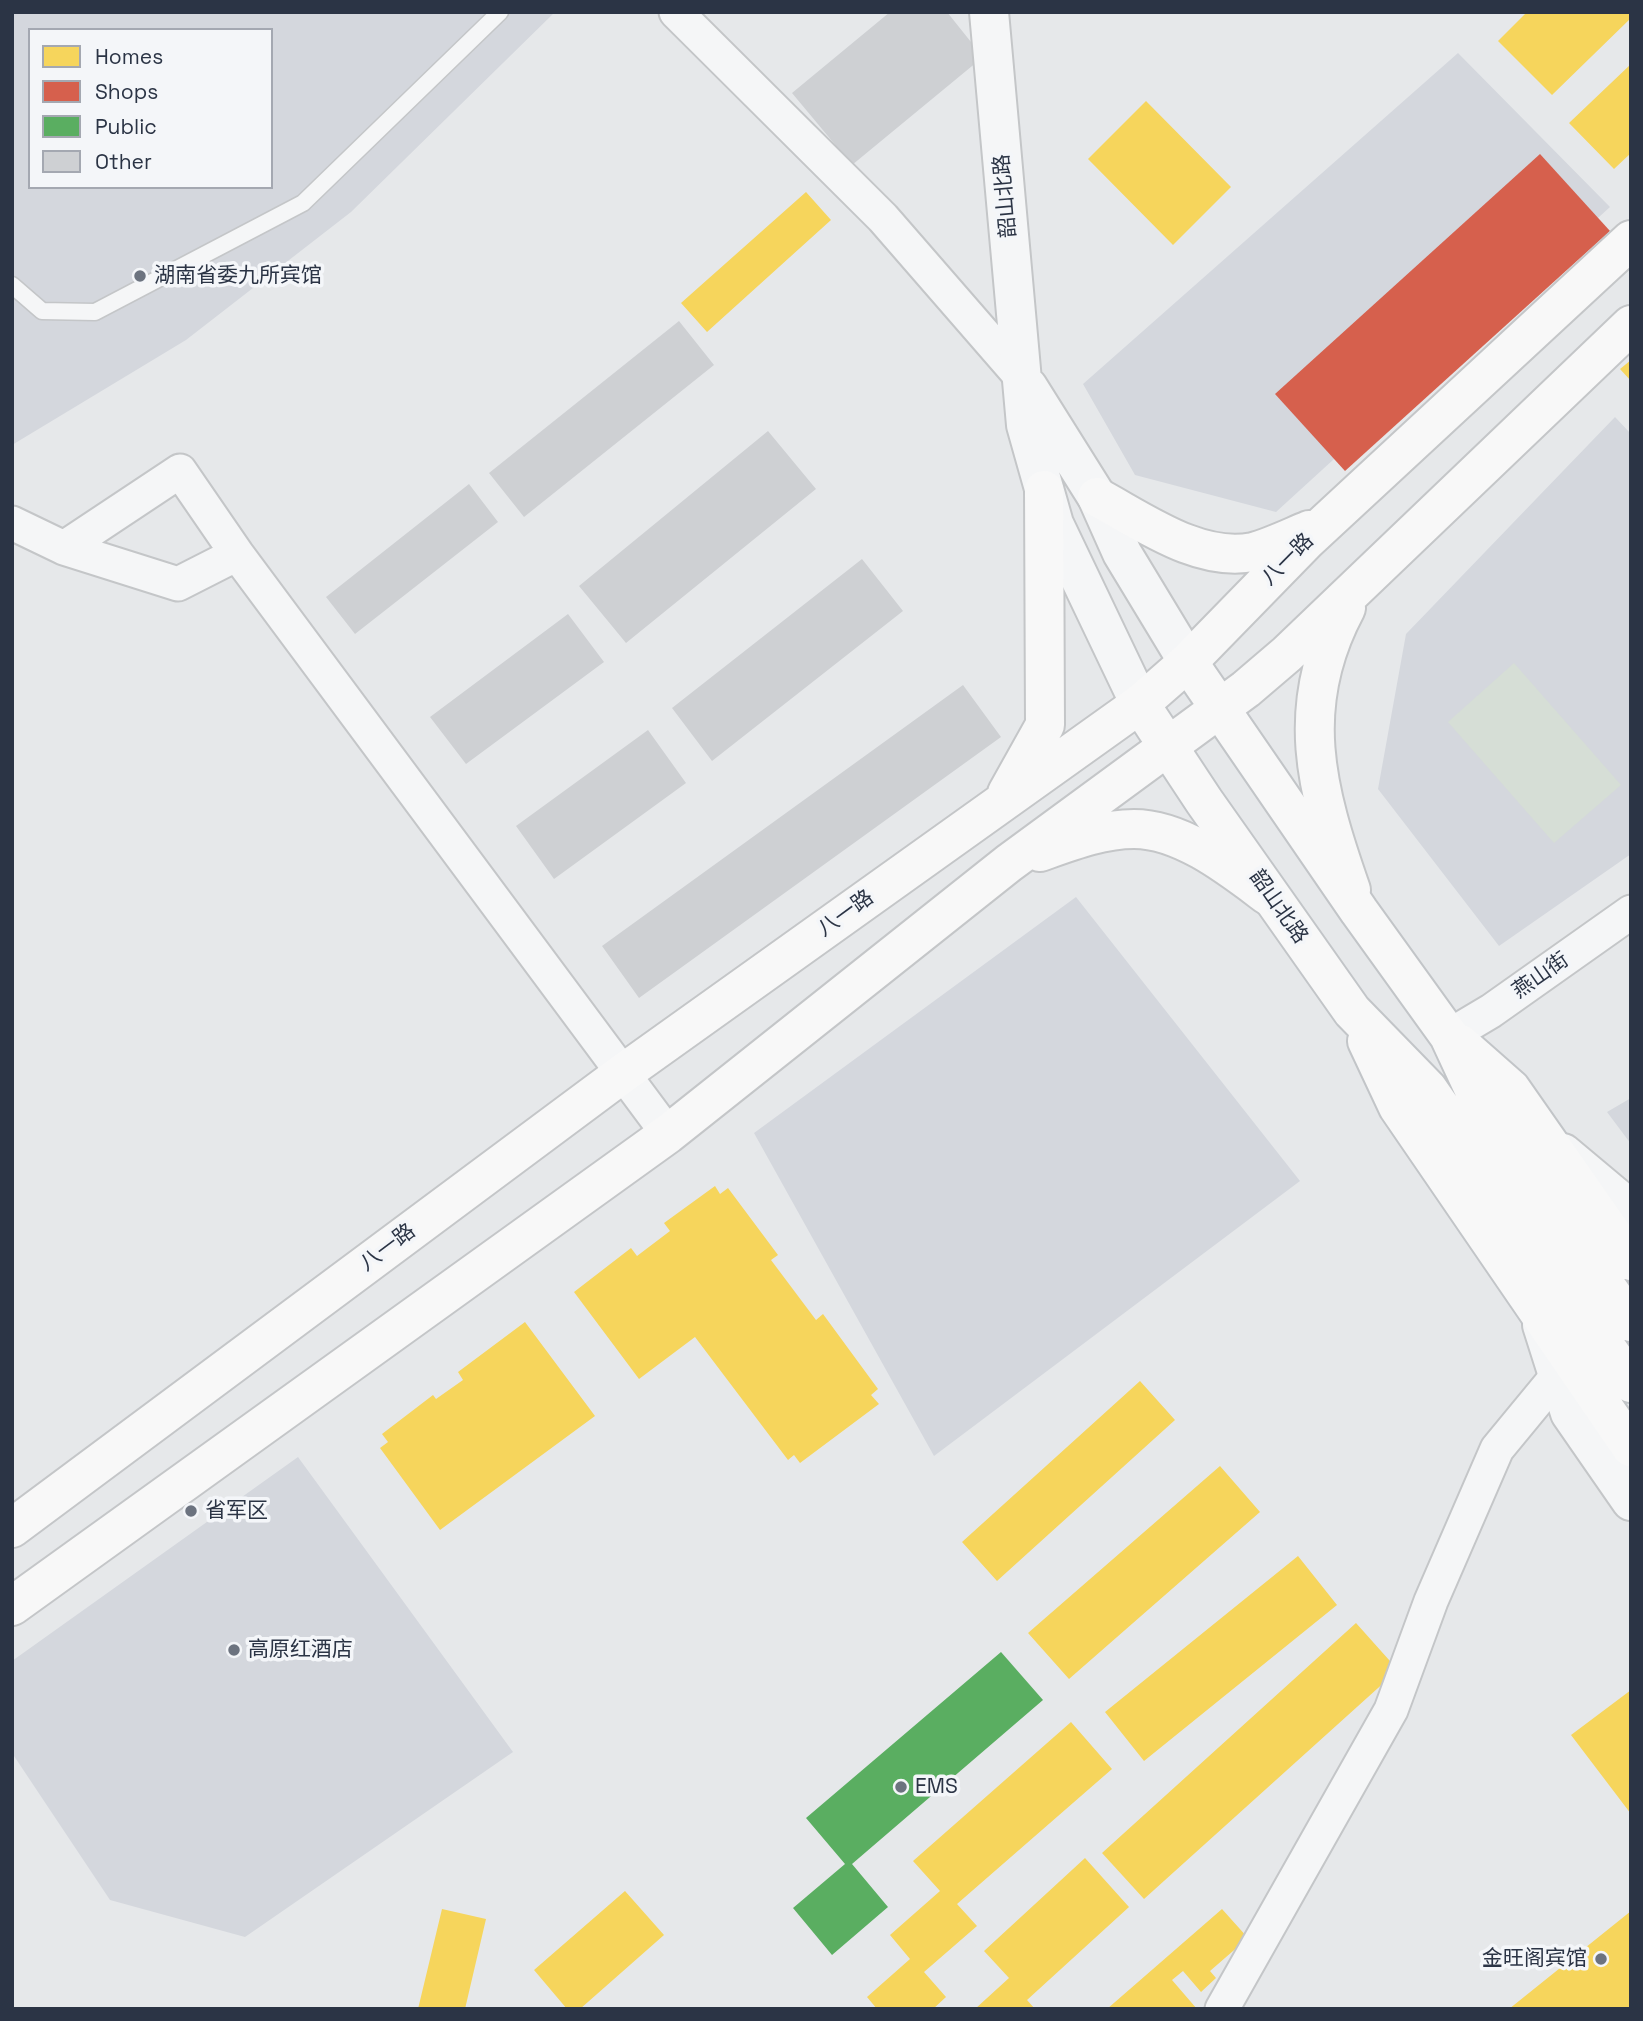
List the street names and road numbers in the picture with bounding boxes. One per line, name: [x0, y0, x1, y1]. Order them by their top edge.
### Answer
street label: 韶山北路: [990, 153, 1022, 239]
street label: 八一路: [1257, 529, 1319, 591]
street label: 韶山北路: [1244, 865, 1312, 949]
street label: 八一路: [813, 885, 879, 943]
street label: 燕山街: [1508, 948, 1574, 1004]
street label: 八一路: [355, 1219, 421, 1277]

